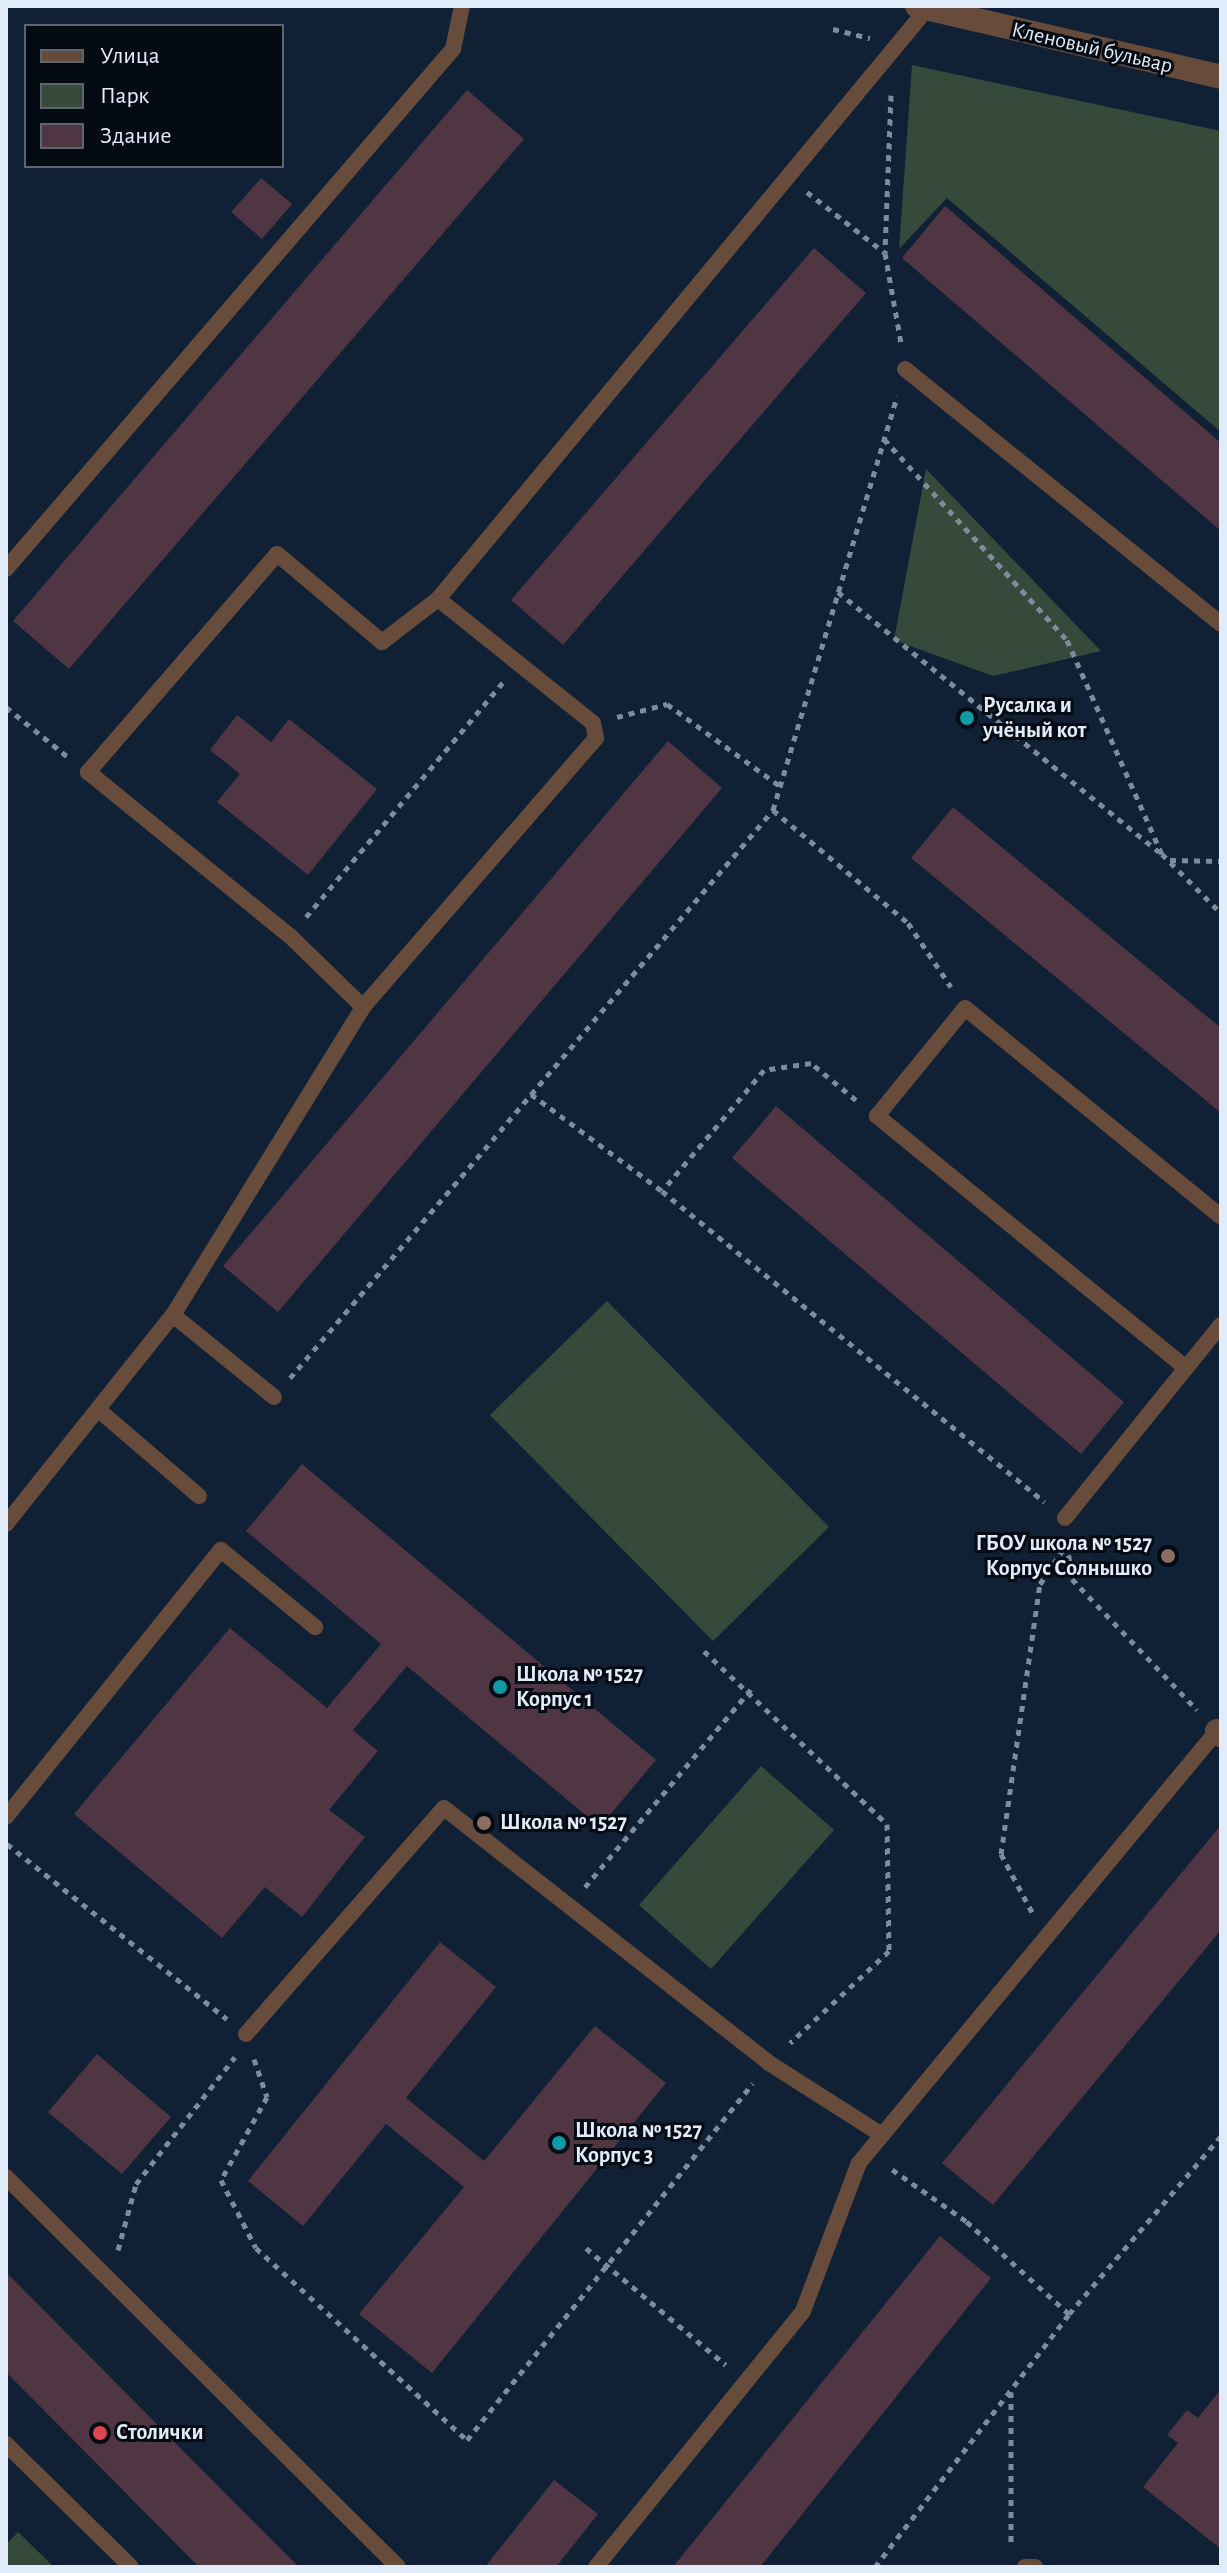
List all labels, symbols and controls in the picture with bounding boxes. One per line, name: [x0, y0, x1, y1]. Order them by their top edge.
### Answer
street label: Кленовый бульвар: [1009, 17, 1175, 79]
legend: [24, 24, 284, 168]
text: Улица: [100, 44, 160, 68]
text: Парк: [100, 84, 149, 108]
text: Здание: [100, 124, 171, 148]
place label: Русалка и учёный кот: [983, 692, 1086, 744]
marker: Русалка и учёный кот: [958, 709, 976, 727]
place label: ГБОУ школа № 1527 Корпус Солнышко: [976, 1530, 1152, 1582]
marker: ГБОУ школа № 1527 Корпус Солнышко: [1159, 1547, 1177, 1565]
place label: Школа № 1527 Корпус 1: [516, 1661, 643, 1712]
marker: Школа № 1527 Корпус 1: [491, 1678, 509, 1696]
place label: Школа № 1527: [500, 1810, 627, 1836]
marker: Школа № 1527: [475, 1814, 493, 1832]
place label: Школа № 1527 Корпус 3: [575, 2117, 702, 2168]
marker: Школа № 1527 Корпус 3: [550, 2134, 568, 2152]
place label: Столички: [116, 2420, 203, 2446]
marker: Столички: [91, 2424, 109, 2442]

